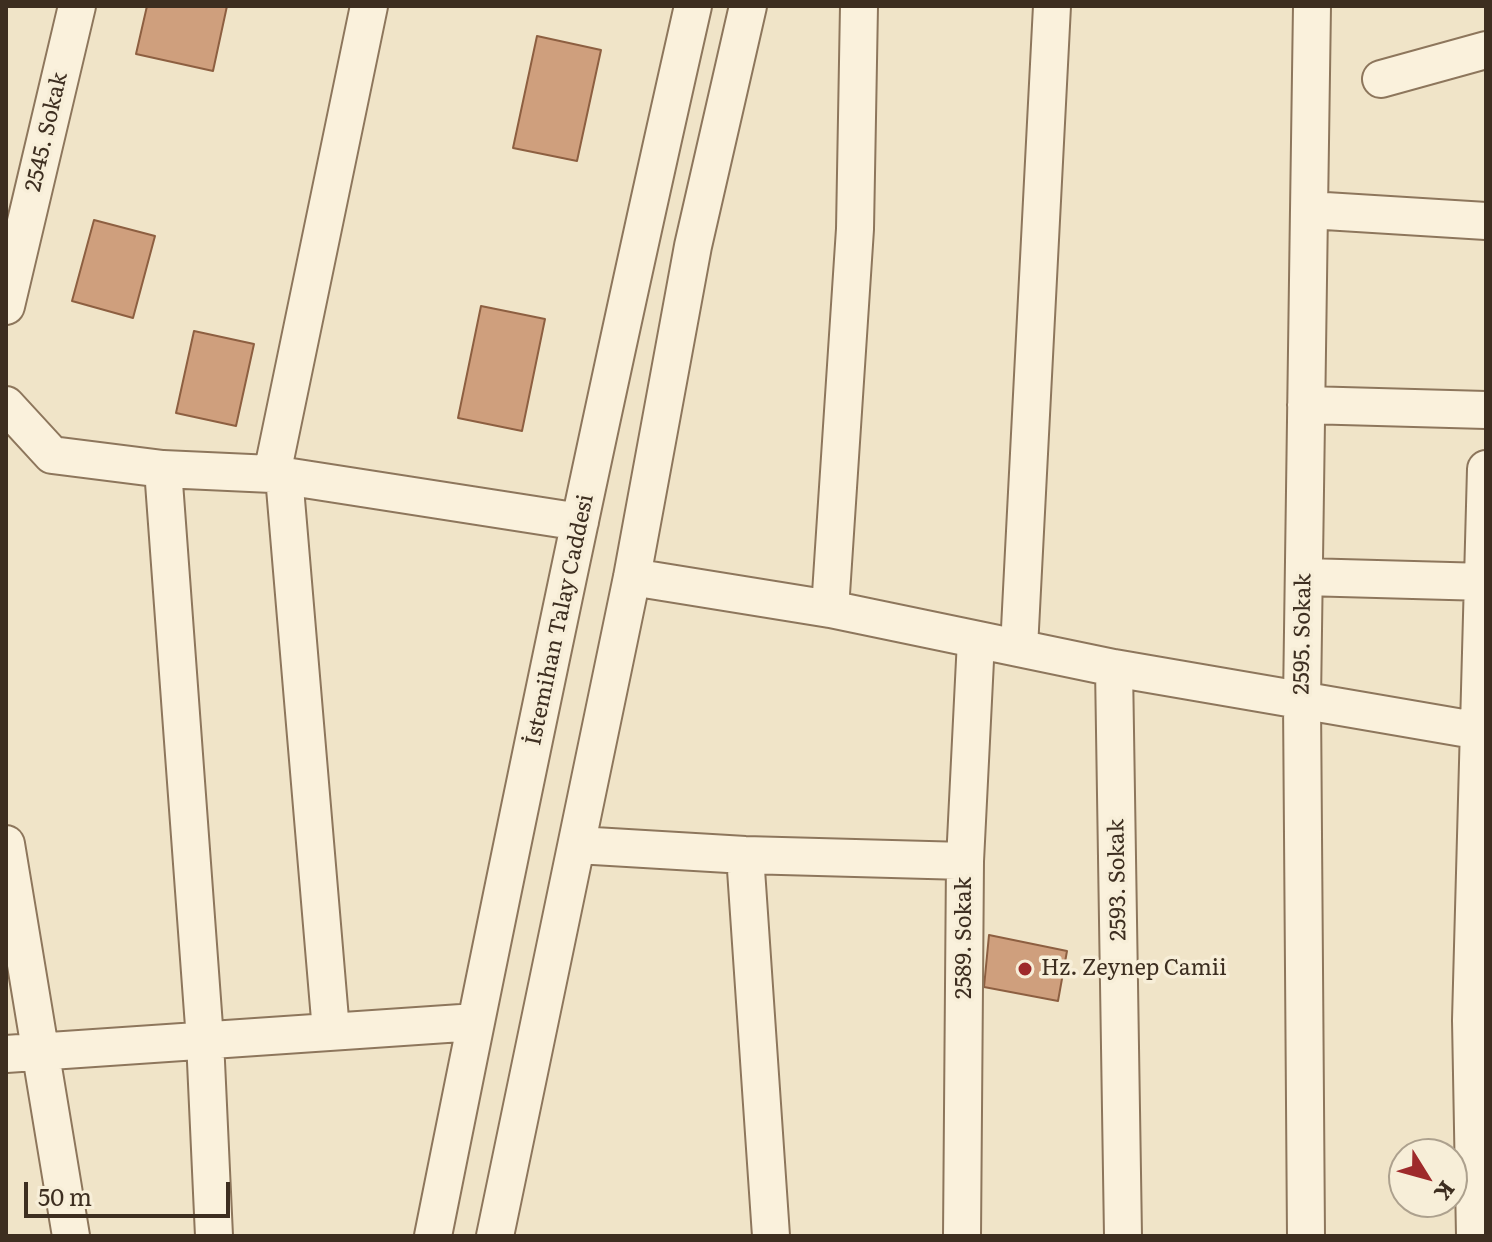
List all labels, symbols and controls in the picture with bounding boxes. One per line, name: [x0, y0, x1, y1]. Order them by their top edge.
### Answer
street label: 2545. Sokak: [20, 70, 74, 194]
street label: İstemihan Talay Caddesi: [520, 492, 600, 748]
street label: 2595. Sokak: [1289, 573, 1317, 695]
street label: 2593. Sokak: [1104, 819, 1132, 941]
street label: 2589. Sokak: [952, 877, 978, 999]
place label: Hz. Zeynep Camii: [1041, 956, 1226, 982]
marker: Hz. Zeynep Camii: [1016, 960, 1034, 978]
north arrow: [1388, 1138, 1468, 1218]
scale bar: [28, 1166, 234, 1216]
text: K: [1428, 1175, 1464, 1208]
text: 50 m: [38, 1178, 92, 1213]

